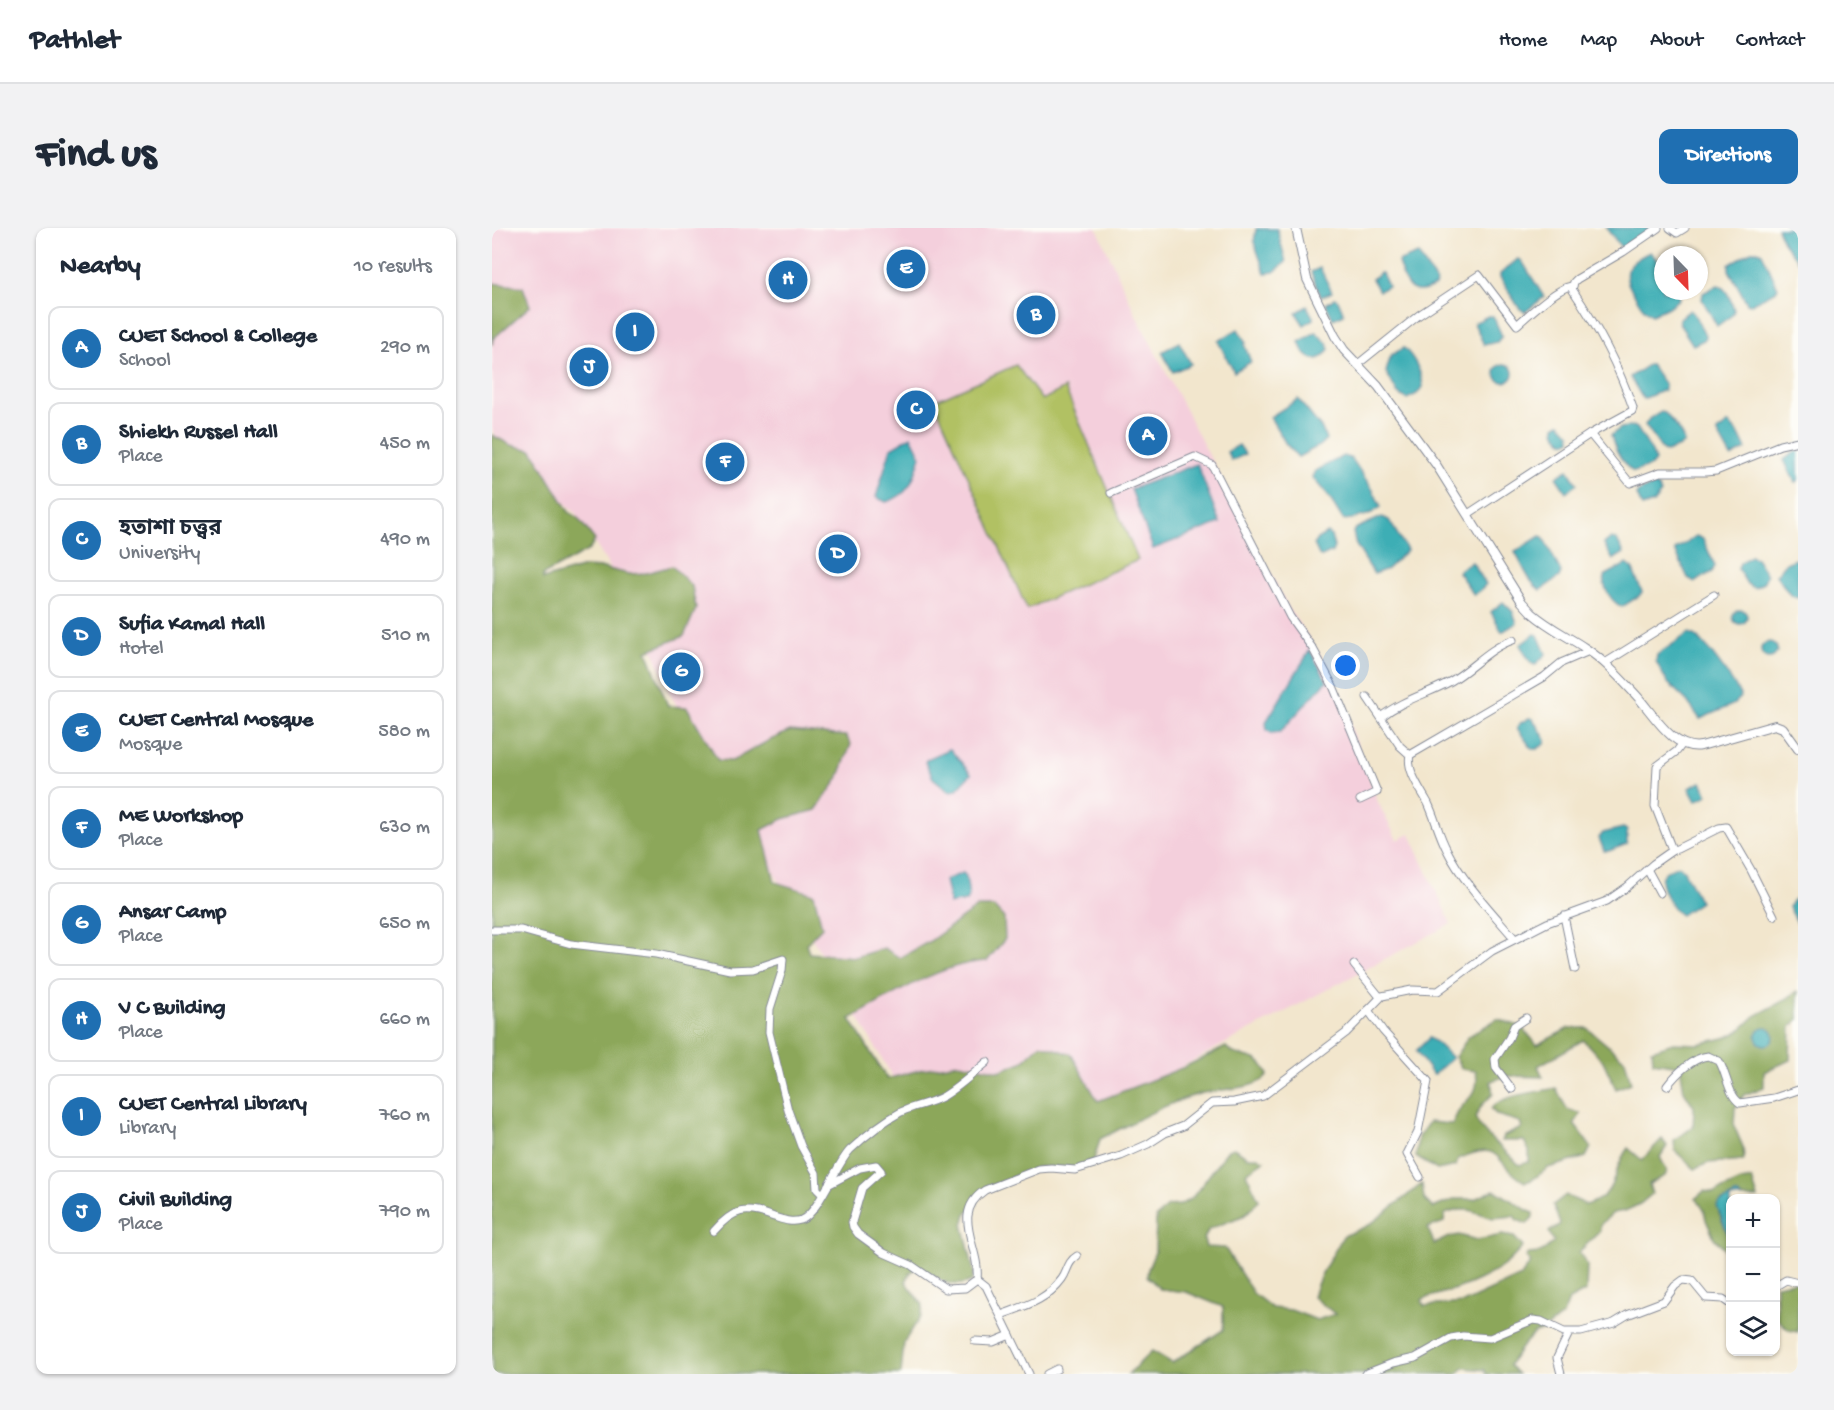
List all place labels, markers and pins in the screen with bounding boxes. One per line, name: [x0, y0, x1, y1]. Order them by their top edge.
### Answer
pin: E: [886, 246, 926, 291]
pin: H: [768, 257, 808, 302]
pin: B: [1016, 292, 1056, 338]
pin: I: [616, 310, 654, 354]
pin: J: [570, 344, 608, 390]
pin: C: [896, 388, 936, 432]
pin: A: [1128, 414, 1168, 458]
pin: F: [706, 440, 744, 484]
pin: D: [818, 532, 858, 576]
pin: G: [662, 650, 700, 694]

